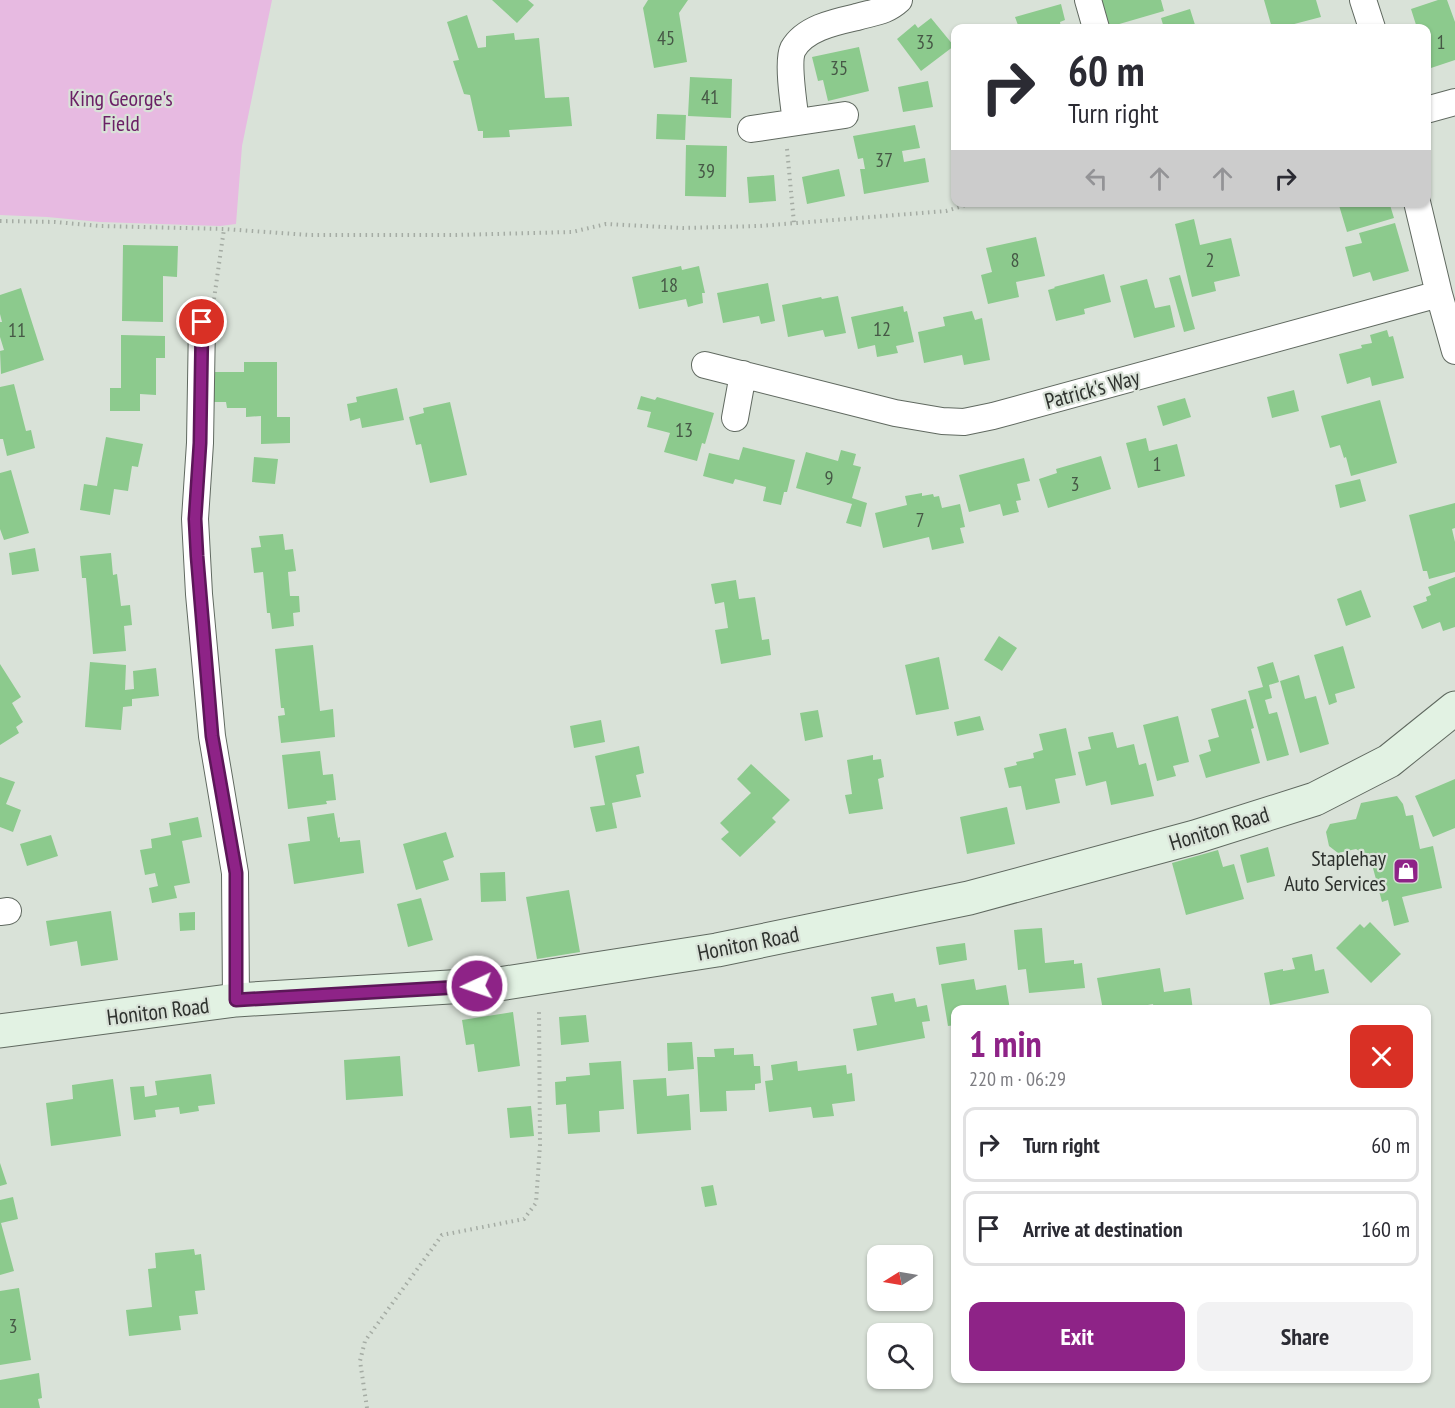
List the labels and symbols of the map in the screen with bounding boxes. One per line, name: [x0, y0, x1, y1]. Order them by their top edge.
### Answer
house number: 45: [657, 25, 675, 51]
house number: 33: [916, 29, 934, 55]
house number: 1: [1437, 29, 1446, 55]
house number: 35: [830, 55, 848, 81]
park label: King George's Field: [69, 84, 173, 137]
house number: 41: [701, 84, 719, 110]
house number: 37: [875, 147, 893, 173]
house number: 39: [697, 158, 715, 184]
house number: 8: [1011, 247, 1020, 273]
house number: 2: [1206, 247, 1215, 273]
house number: 18: [660, 272, 678, 298]
pin: [176, 296, 227, 347]
house number: 12: [873, 316, 891, 342]
house number: 11: [8, 317, 26, 343]
street label: Patrick's Way: [1042, 363, 1143, 415]
house number: 13: [675, 417, 693, 443]
house number: 1: [1153, 451, 1162, 477]
house number: 9: [825, 465, 834, 491]
house number: 3: [1071, 471, 1080, 497]
house number: 7: [916, 507, 925, 533]
street label: Honiton Road: [1166, 800, 1272, 856]
place label: Staplehay Auto Services: [1284, 844, 1387, 897]
shop icon: Staplehay Auto Services: [1391, 856, 1421, 886]
street label: Honiton Road: [695, 919, 801, 967]
position arrow: [445, 954, 509, 1018]
street label: Honiton Road: [105, 991, 211, 1031]
north arrow: [867, 1245, 933, 1311]
house number: 3: [9, 1313, 18, 1339]

